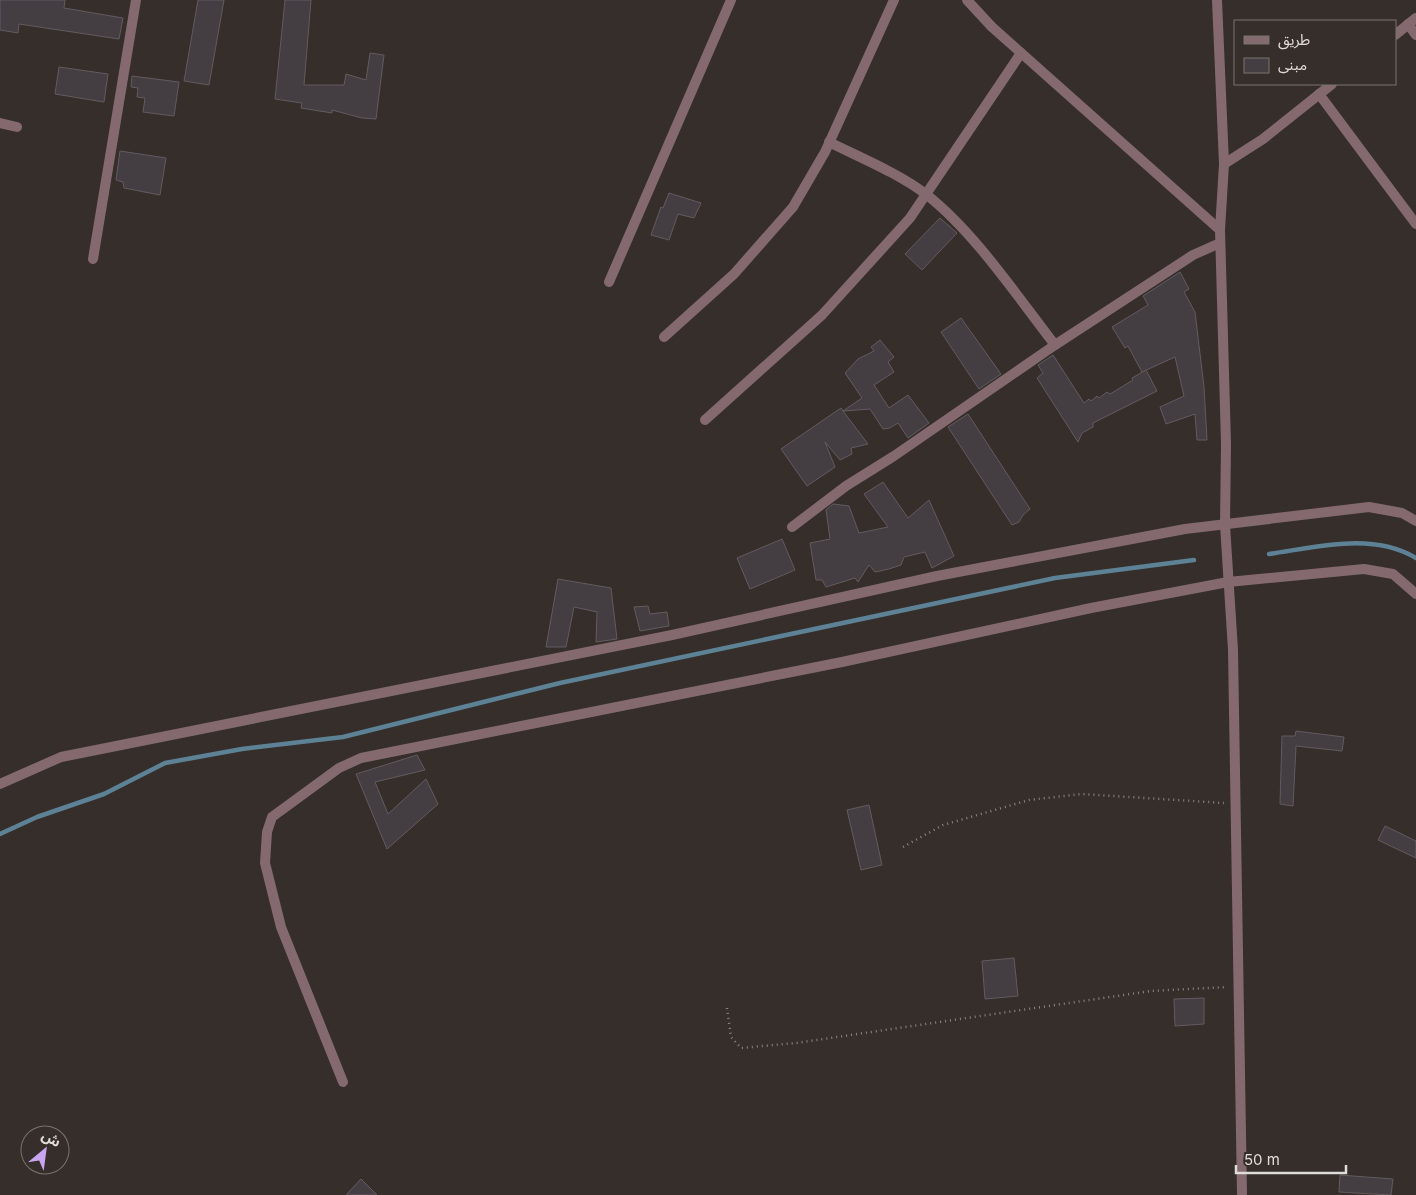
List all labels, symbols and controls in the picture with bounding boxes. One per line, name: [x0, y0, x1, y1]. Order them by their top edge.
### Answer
legend: [1234, 20, 1396, 85]
text: طريق: [1278, 30, 1310, 50]
text: مبنى: [1278, 55, 1307, 74]
north arrow: [20, 1125, 70, 1175]
text: ش: [39, 1126, 64, 1150]
scale bar: [1236, 1142, 1346, 1174]
text: 50 m: [1244, 1150, 1280, 1169]

